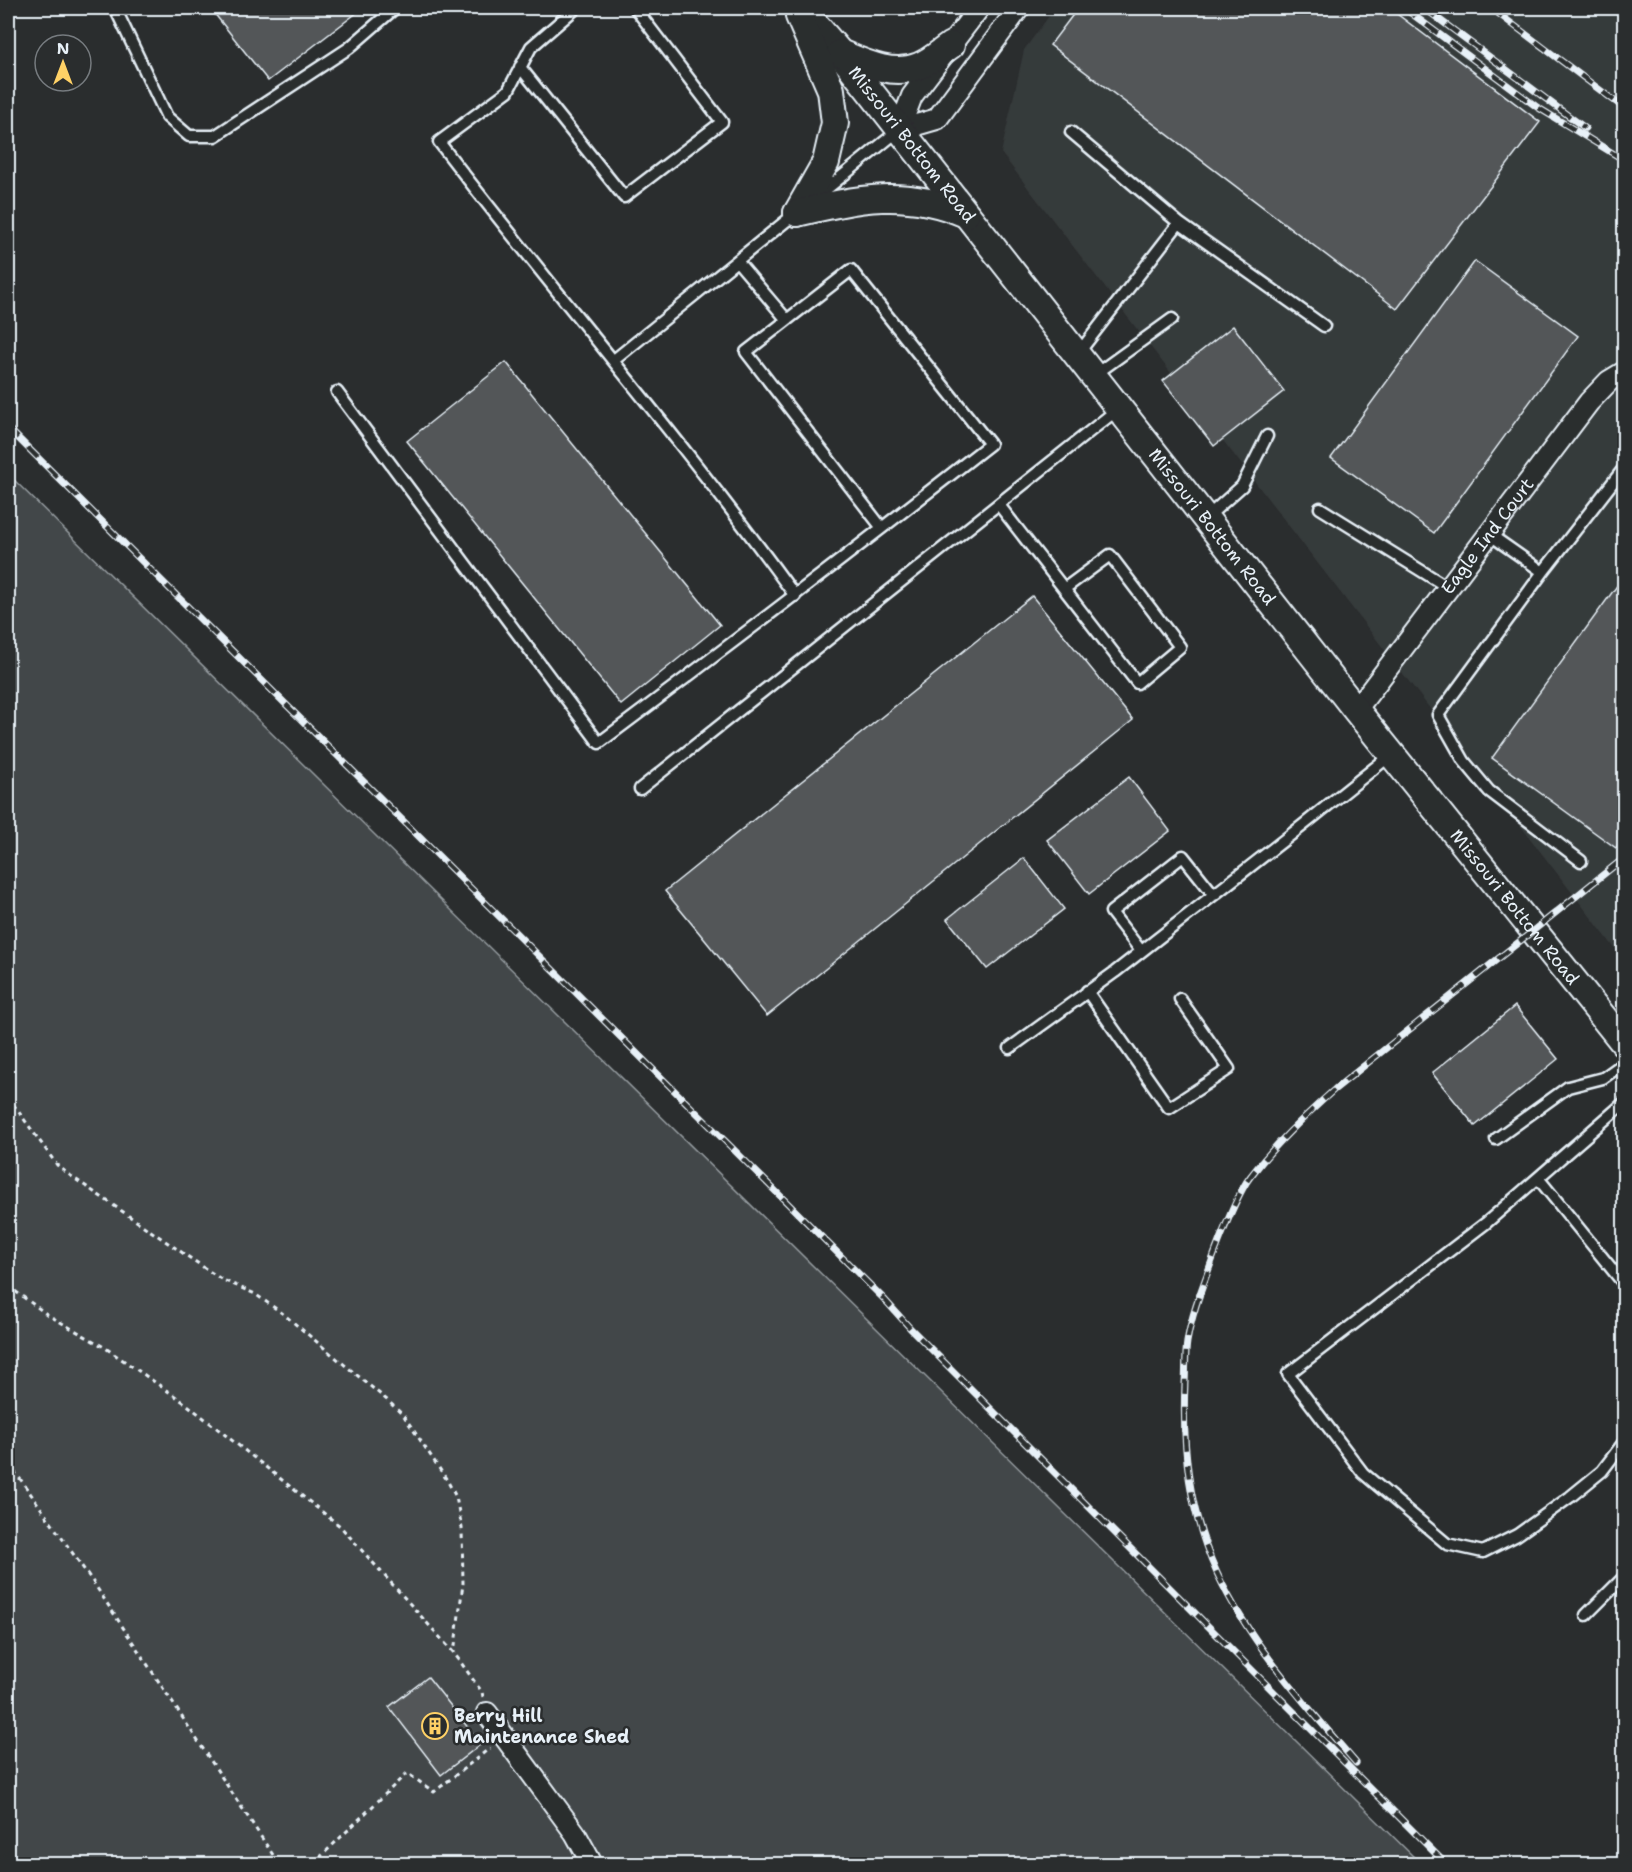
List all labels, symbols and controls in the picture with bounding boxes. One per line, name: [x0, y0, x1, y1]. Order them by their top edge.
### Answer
north arrow: [33, 33, 93, 93]
text: N: [57, 38, 69, 59]
street label: Missouri Bottom Road: [843, 61, 981, 228]
street label: Missouri Bottom Road: [1143, 443, 1281, 610]
street label: Eagle Ind Court: [1436, 473, 1539, 599]
street label: Missouri Bottom Road: [1445, 824, 1585, 990]
place label: Berry Hill Maintenance Shed: [454, 1704, 629, 1749]
building icon: Berry Hill Maintenance Shed: [420, 1711, 450, 1741]

